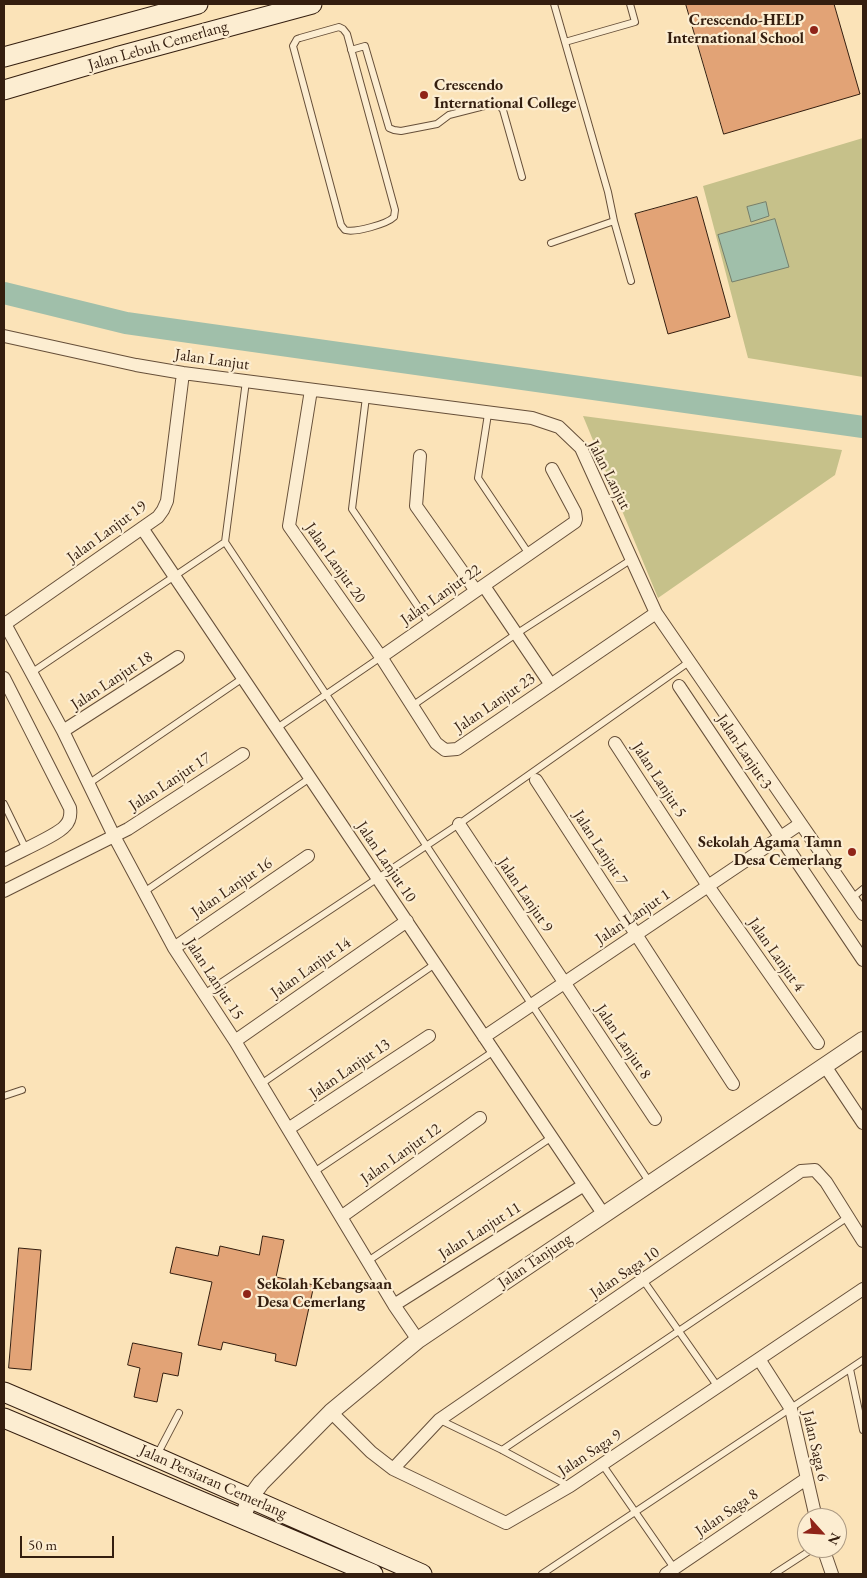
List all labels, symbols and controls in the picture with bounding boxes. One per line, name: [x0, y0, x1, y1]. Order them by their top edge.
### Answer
place label: Crescendo-HELP International School: [667, 11, 804, 49]
street label: Jalan Lebuh Cemerlang: [86, 17, 230, 75]
marker: Crescendo-HELP International School: [808, 24, 820, 36]
place label: Crescendo International College: [434, 76, 576, 114]
marker: Crescendo International College: [418, 89, 430, 101]
street label: Jalan Lanjut: [174, 345, 250, 375]
street label: Jalan Lanjut: [583, 437, 635, 513]
street label: Jalan Lanjut 19: [64, 497, 150, 567]
street label: Jalan Lanjut 20: [300, 519, 370, 607]
street label: Jalan Lanjut 22: [397, 560, 485, 630]
street label: Jalan Lanjut 18: [68, 647, 156, 715]
street label: Jalan Lanjut 23: [451, 669, 539, 737]
street label: Jalan Lanjut 3: [712, 711, 776, 793]
street label: Jalan Lanjut 5: [628, 739, 690, 821]
street label: Jalan Lanjut 17: [126, 748, 214, 816]
street label: Jalan Lanjut 7: [569, 807, 631, 889]
street label: Jalan Lanjut 10: [352, 818, 420, 906]
place label: Sekolah Agama Tamn Desa Cemerlang: [698, 833, 842, 871]
marker: Sekolah Agama Tamn Desa Cemerlang: [846, 846, 858, 858]
street label: Jalan Lanjut 16: [188, 854, 276, 922]
street label: Jalan Lanjut 9: [493, 854, 557, 936]
street label: Jalan Lanjut 1: [592, 885, 674, 949]
street label: Jalan Lanjut 4: [744, 914, 808, 996]
street label: Jalan Lanjut 14: [267, 933, 355, 1003]
street label: Jalan Lanjut 15: [180, 935, 248, 1023]
street label: Jalan Lanjut 8: [591, 1001, 655, 1083]
street label: Jalan Lanjut 13: [306, 1035, 394, 1103]
street label: Jalan Lanjut 12: [357, 1119, 445, 1189]
street label: Jalan Lanjut 11: [435, 1198, 525, 1264]
street label: Jalan Tanjung: [494, 1229, 576, 1293]
street label: Jalan Saga 10: [587, 1243, 663, 1303]
place label: Sekolah Kebangsaan Desa Cemerlang: [257, 1275, 392, 1313]
marker: Sekolah Kebangsaan Desa Cemerlang: [241, 1288, 253, 1300]
street label: Jalan Saga 6: [798, 1409, 832, 1483]
street label: Jalan Saga 9: [555, 1425, 625, 1481]
street label: Jalan Persiaran Cemerlang: [136, 1441, 290, 1523]
street label: Jalan Saga 8: [692, 1485, 762, 1541]
north arrow: [797, 1508, 847, 1558]
scale bar: [22, 1526, 116, 1558]
text: N: [824, 1530, 845, 1548]
text: 50 m: [28, 1535, 57, 1554]

